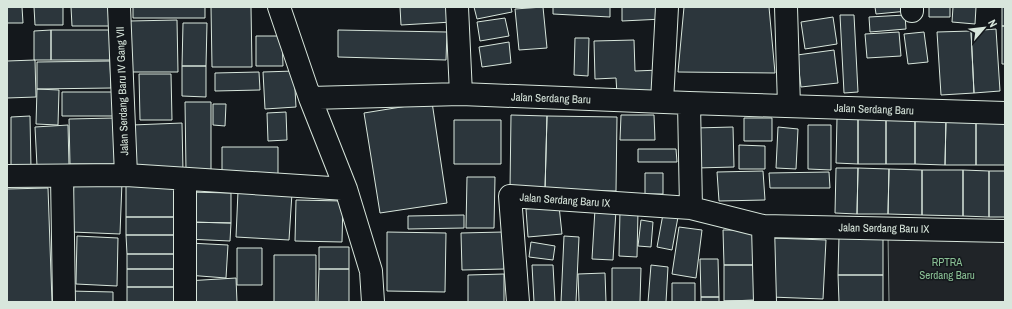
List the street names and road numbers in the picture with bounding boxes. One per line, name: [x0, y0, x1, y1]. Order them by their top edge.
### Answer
street label: Jalan Serdang Baru IV Gang VII: [113, 26, 131, 156]
street label: Jalan Serdang Baru: [511, 90, 591, 106]
street label: Jalan Serdang Baru: [834, 101, 914, 117]
street label: Jalan Serdang Baru IX: [519, 190, 611, 210]
street label: Jalan Serdang Baru IX: [839, 220, 929, 236]

